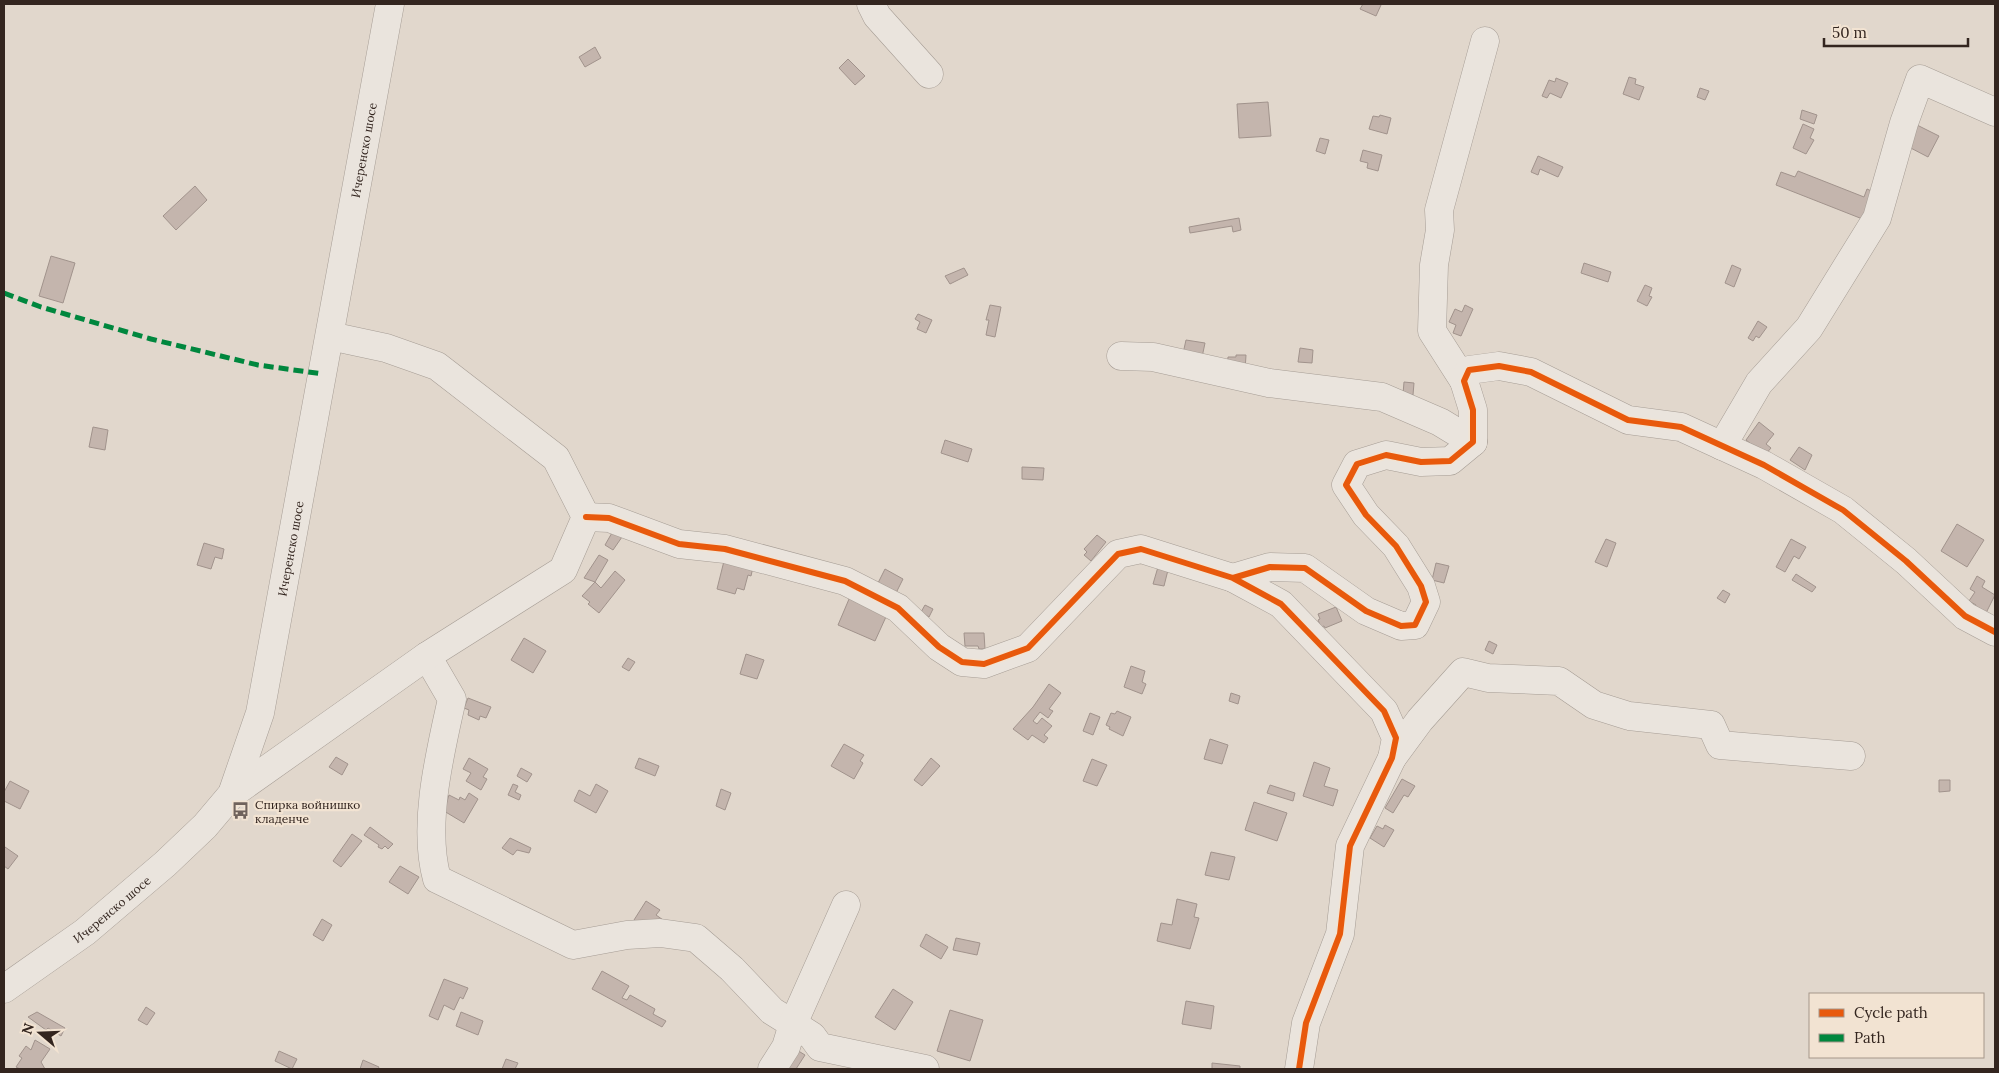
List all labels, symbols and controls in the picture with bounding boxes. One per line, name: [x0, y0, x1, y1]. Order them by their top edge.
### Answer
scale bar: [1824, 15, 1968, 47]
text: 50 m: [1832, 23, 1867, 42]
street label: Ичеренско шосе: [347, 101, 379, 199]
street label: Ичеренско шосе: [274, 499, 306, 597]
place label: Спирка войнишко кладенче: [255, 797, 360, 826]
bus stop icon: Спирка войнишко кладенче: [231, 801, 251, 821]
street label: Ичеренско шосе: [70, 872, 154, 946]
legend: [1809, 993, 1984, 1058]
text: Cycle path: [1854, 1003, 1928, 1022]
north arrow: [15, 1008, 65, 1058]
text: N: [17, 1021, 38, 1037]
text: Path: [1854, 1028, 1885, 1047]

